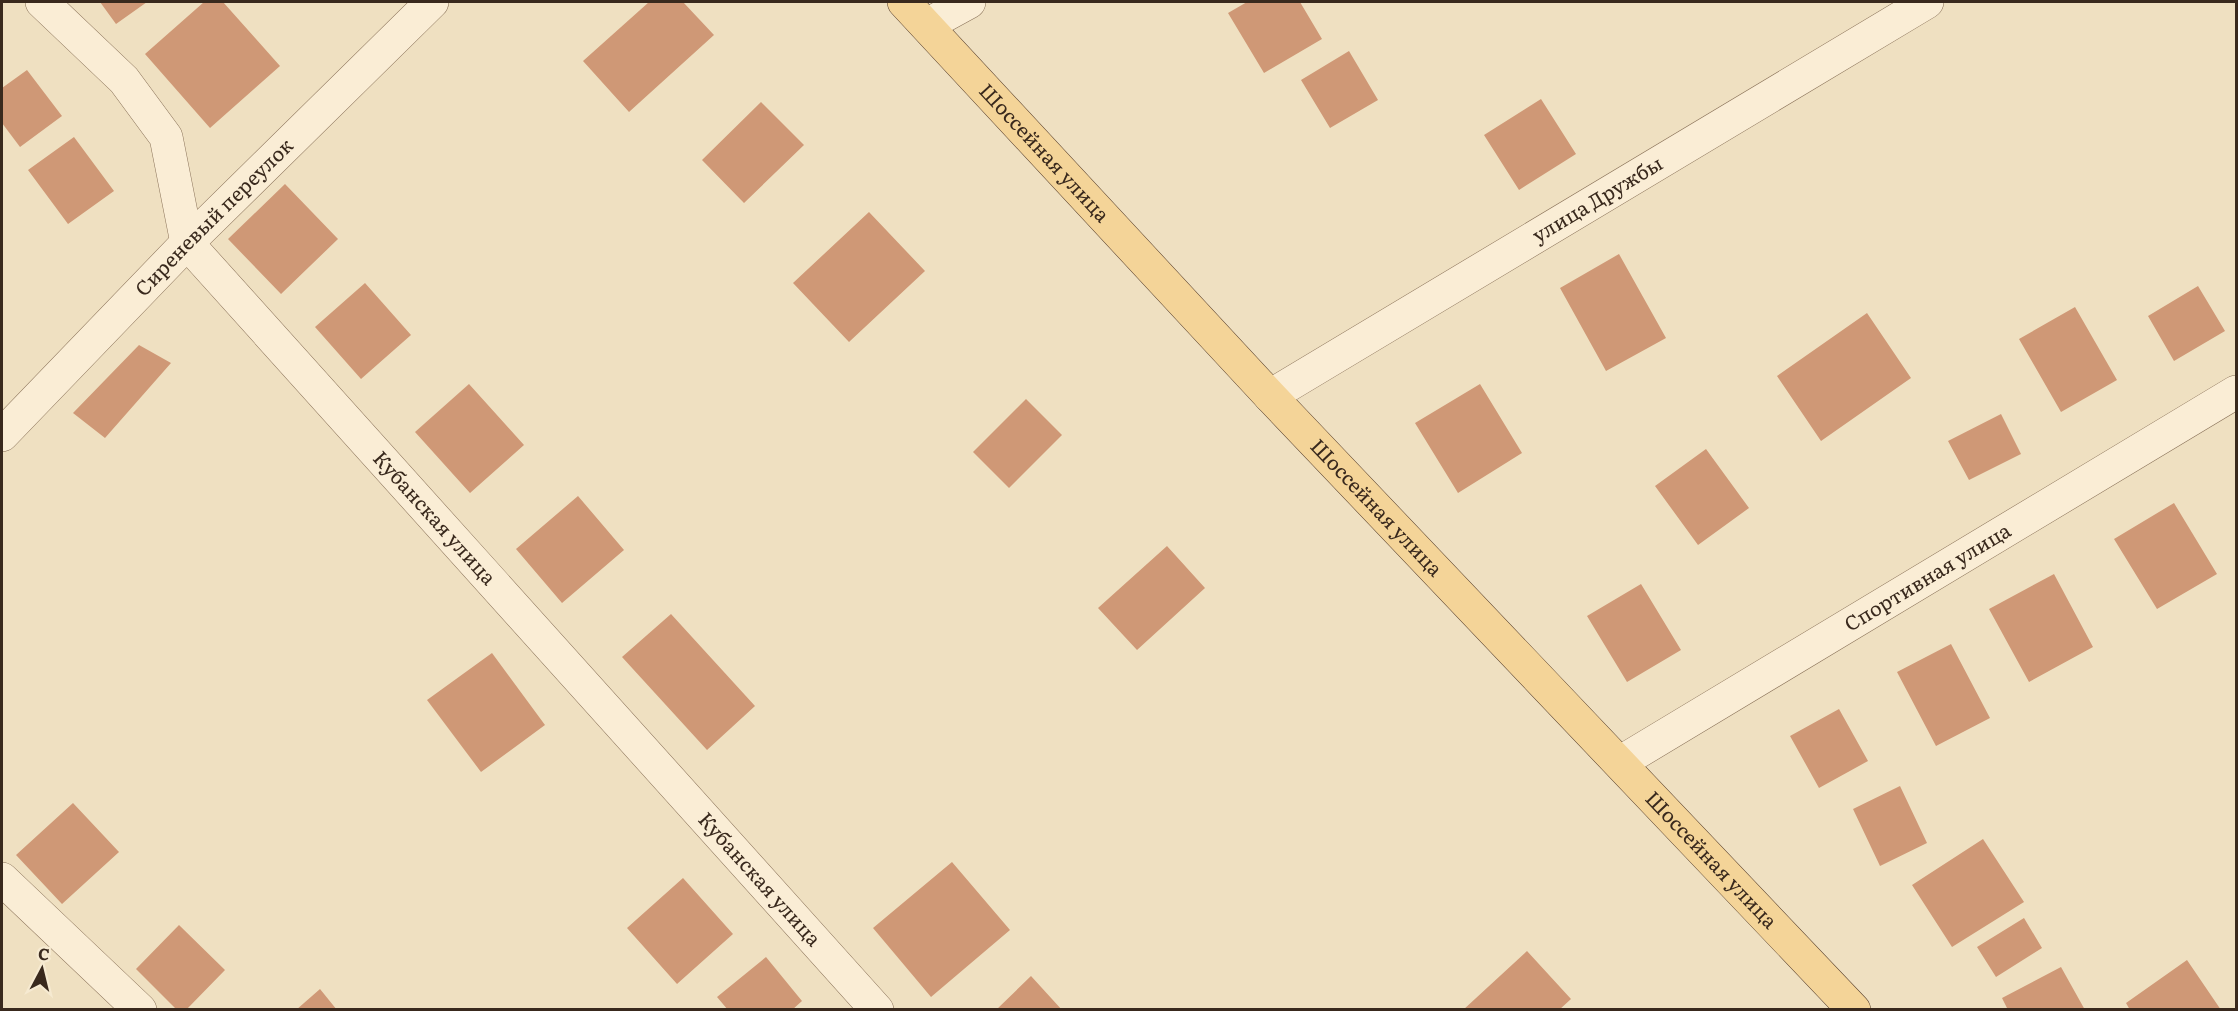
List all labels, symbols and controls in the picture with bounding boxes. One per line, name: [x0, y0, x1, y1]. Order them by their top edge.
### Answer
street label: Шоссейная улица: [973, 75, 1118, 228]
street label: Сиреневый переулок: [127, 130, 299, 302]
street label: улица Дружбы: [1525, 147, 1668, 249]
street label: Шоссейная улица: [1305, 431, 1451, 582]
street label: Кубанская улица: [367, 443, 505, 591]
street label: Спортивная улица: [1838, 514, 2016, 637]
street label: Шоссейная улица: [1640, 783, 1786, 934]
street label: Кубанская улица: [692, 804, 830, 952]
north arrow: [12, 939, 72, 999]
text: С: [37, 941, 51, 966]

